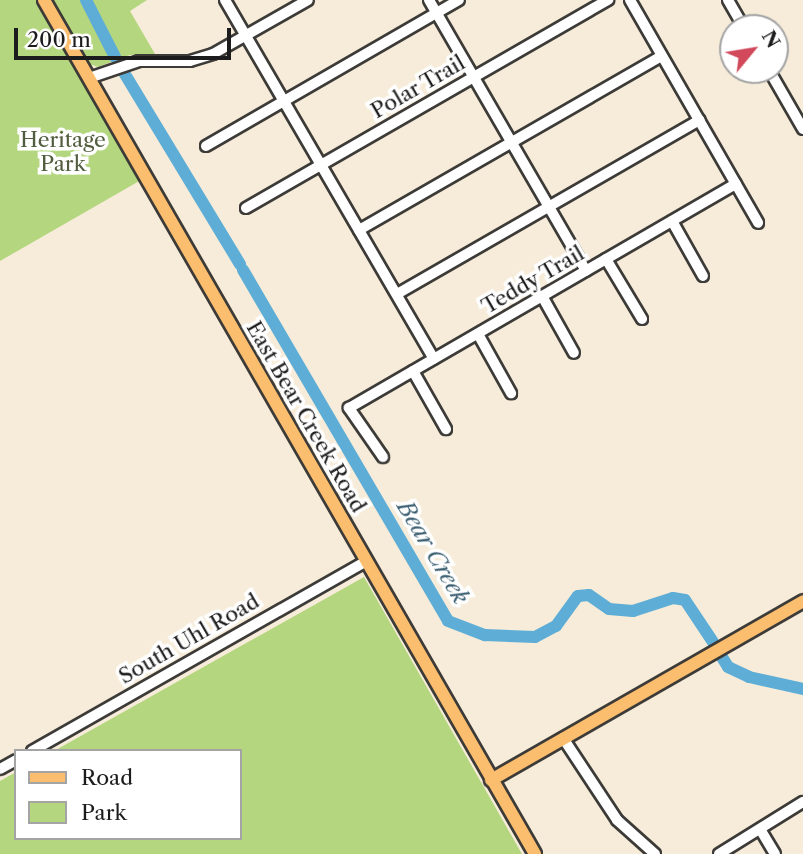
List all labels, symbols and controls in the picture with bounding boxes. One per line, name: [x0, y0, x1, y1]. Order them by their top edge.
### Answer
scale bar: [18, 14, 234, 58]
north arrow: [719, 14, 789, 84]
text: N: [757, 26, 785, 52]
text: 200 m: [27, 27, 91, 52]
street label: Polar Trail: [366, 50, 470, 124]
park label: Heritage Park: [20, 127, 106, 177]
street label: Teddy Trail: [477, 240, 589, 320]
street label: East Bear Creek Road: [241, 317, 371, 517]
water label: Bear Creek: [391, 495, 475, 609]
street label: South Uhl Road: [114, 589, 264, 689]
legend: [14, 749, 242, 840]
text: Road: [81, 765, 133, 790]
text: Park: [81, 800, 127, 825]

